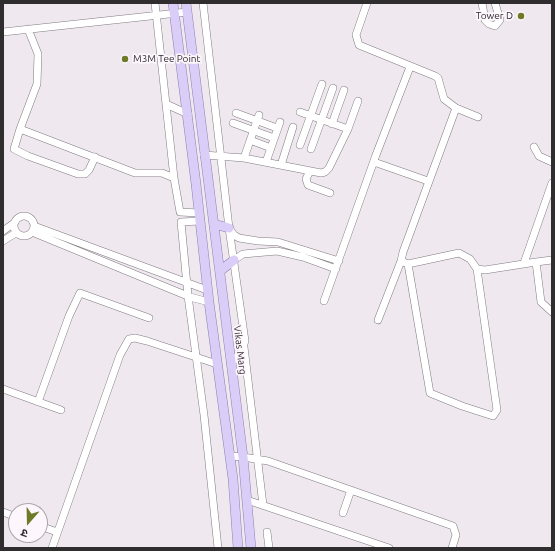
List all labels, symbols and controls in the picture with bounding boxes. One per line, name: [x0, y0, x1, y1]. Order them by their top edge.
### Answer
place label: Tower D: [476, 10, 513, 22]
marker: Tower D: [516, 11, 526, 21]
place label: M3M Tee Point: [133, 53, 201, 65]
marker: M3M Tee Point: [120, 54, 130, 64]
street label: Vikas Marg: [231, 325, 249, 375]
north arrow: [8, 503, 48, 543]
text: उ: [19, 527, 29, 540]

